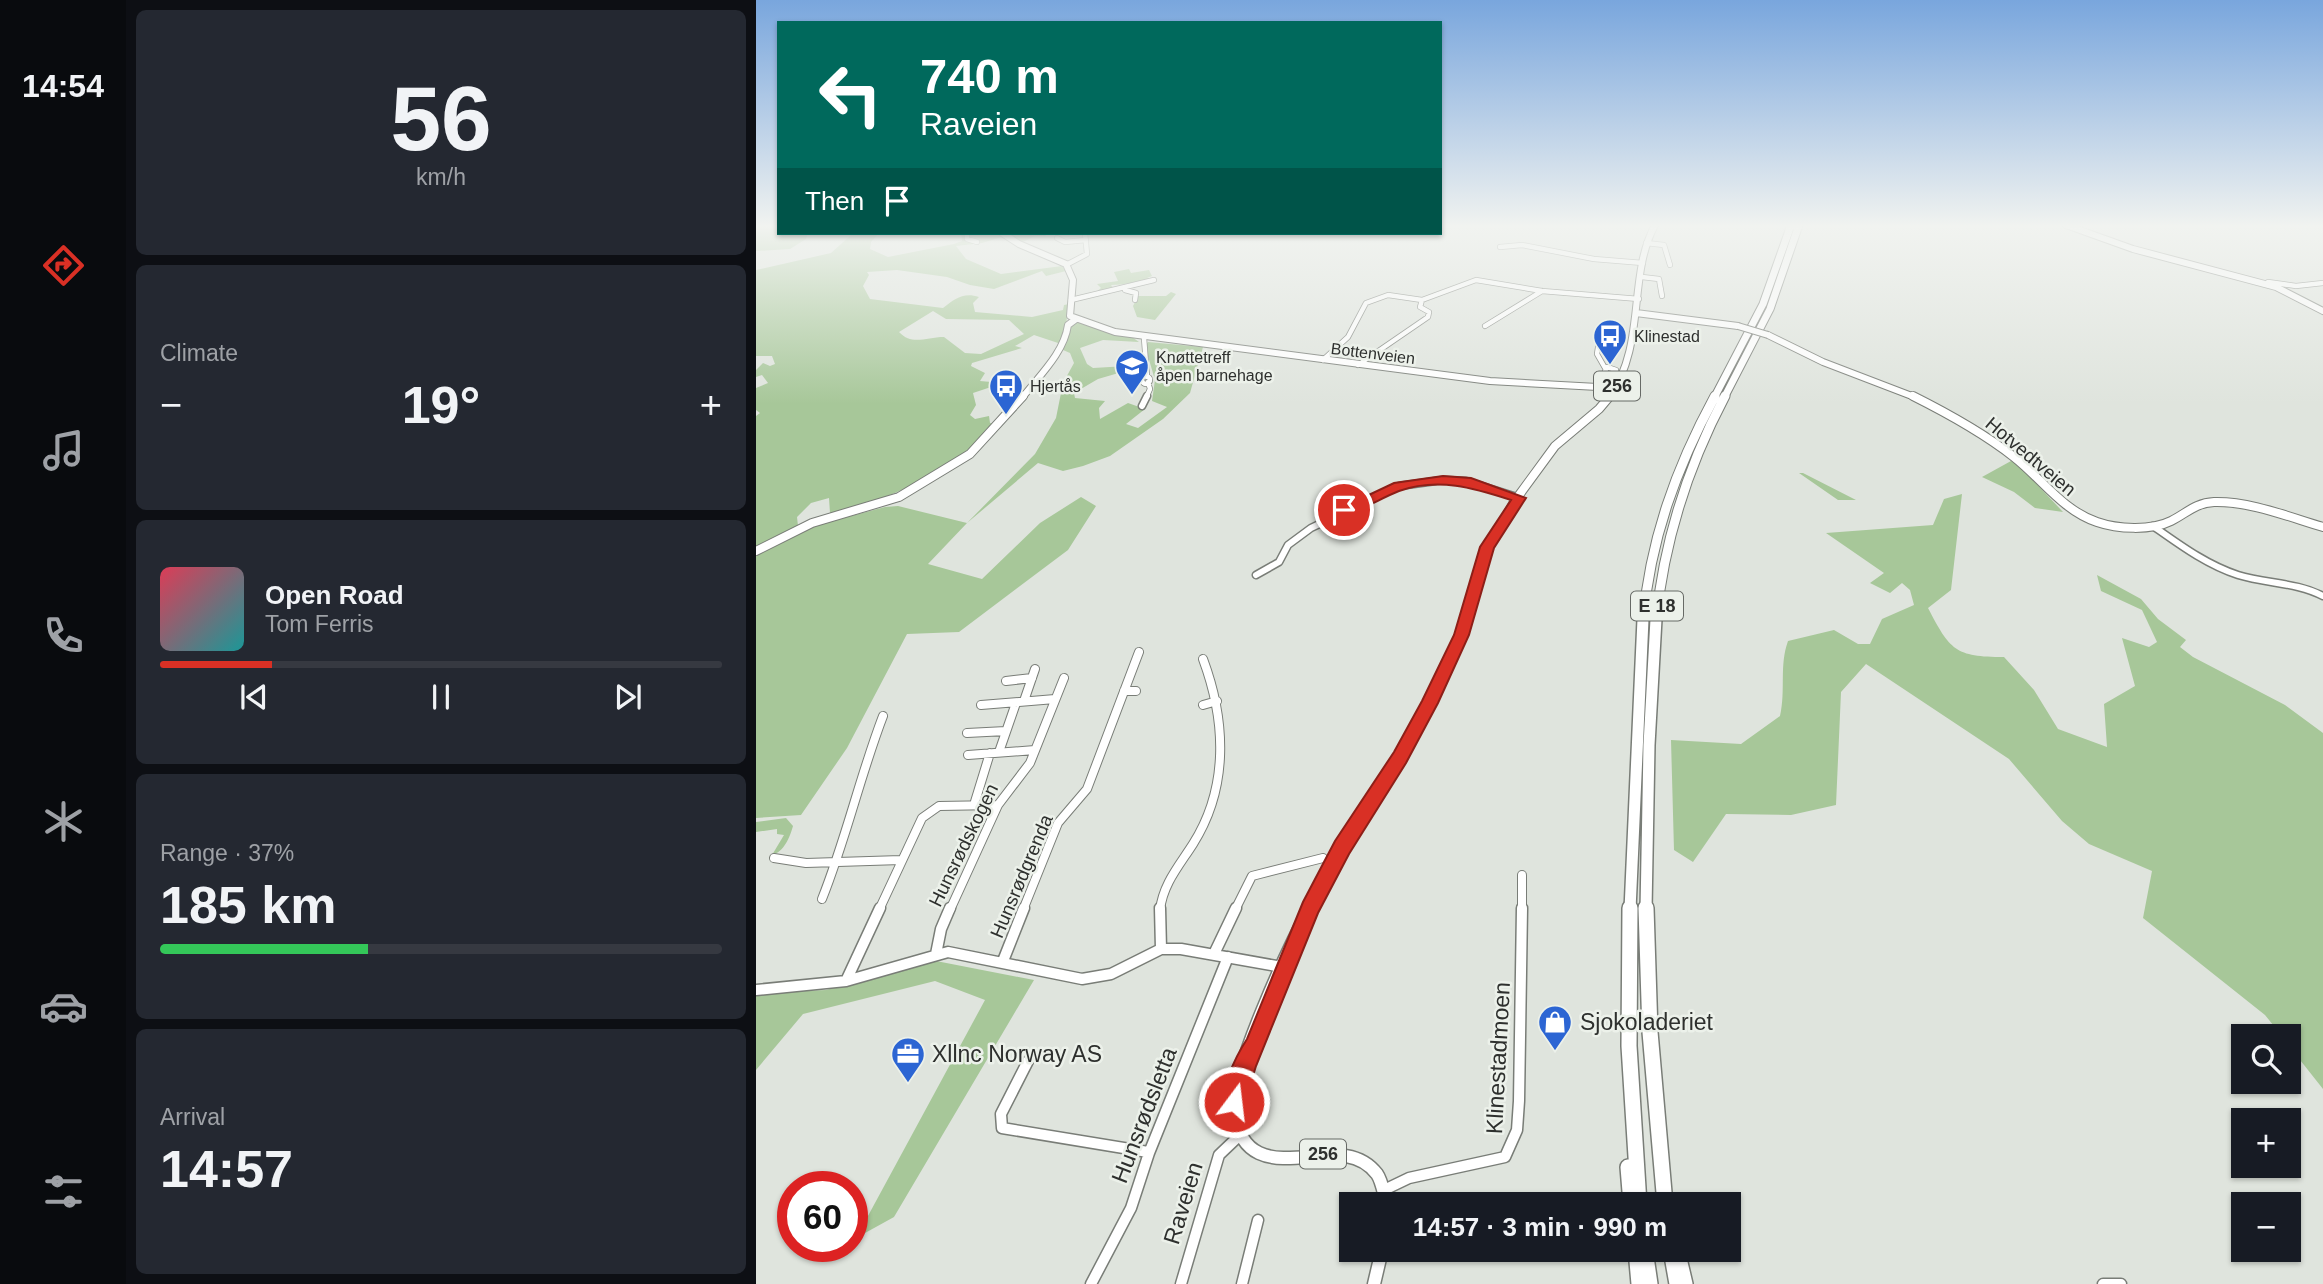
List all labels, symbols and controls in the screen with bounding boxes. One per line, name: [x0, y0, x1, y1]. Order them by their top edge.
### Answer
icon: left: [805, 49, 896, 140]
text: 740 m: [920, 49, 1059, 103]
text: 14:54: [22, 68, 104, 104]
text: 56: [390, 68, 492, 169]
text: Raveien: [920, 106, 1037, 142]
text: km/h: [416, 164, 466, 190]
icon: arrive: [878, 182, 916, 220]
text: Then: [805, 186, 864, 216]
icon: directions: [39, 241, 88, 290]
bus stop icon: Klinestad: [1591, 317, 1629, 366]
place label: Klinestad: [1634, 328, 1700, 345]
text: Climate: [160, 340, 238, 366]
street label: Bottenveien: [1330, 340, 1416, 367]
school or university icon: Knøttetreff åpen barnehage: [1113, 347, 1151, 396]
place label: Knøttetreff åpen barnehage: [1156, 349, 1273, 384]
bus stop icon: Hjertås: [987, 367, 1025, 416]
road number: 256: [1594, 372, 1640, 400]
text: 19°: [402, 376, 480, 434]
place label: Hjertås: [1030, 378, 1081, 395]
text: −: [160, 384, 182, 426]
text: +: [700, 384, 722, 426]
street label: Hotvedtveien: [1981, 413, 2080, 500]
icon: music: [39, 426, 88, 475]
pin: [1314, 480, 1374, 540]
icon: arrive: [1325, 491, 1363, 529]
text: Open Road: [265, 580, 404, 610]
road number: E 18: [1631, 592, 1683, 620]
icon: phone: [39, 611, 88, 660]
text: Tom Ferris: [265, 611, 374, 637]
icon: previous: [235, 678, 273, 716]
icon: pause: [422, 678, 460, 716]
icon: next: [609, 678, 647, 716]
street label: Hunsrødskogen: [925, 780, 1002, 910]
icon: climate: [39, 797, 88, 846]
street label: Hunsrødgrenda: [986, 811, 1057, 941]
text: Range · 37%: [160, 840, 294, 866]
text: 185 km: [160, 876, 336, 934]
street label: Klinestadmoen: [1481, 981, 1515, 1135]
icon: car: [39, 982, 88, 1031]
shop icon: Sjokoladeriet: [1536, 1003, 1574, 1052]
place label: Sjokoladeriet: [1580, 1009, 1714, 1035]
map controls: [2231, 1024, 2301, 1262]
button: search: [2231, 1024, 2301, 1094]
office icon: Xllnc Norway AS: [889, 1035, 927, 1084]
place label: Xllnc Norway AS: [932, 1041, 1102, 1067]
street label: Hunsrødsletta: [1106, 1043, 1182, 1186]
position arrow: [1197, 1065, 1271, 1139]
text: Arrival: [160, 1104, 225, 1130]
button: +: [2231, 1108, 2301, 1178]
text: 14:57: [160, 1140, 293, 1198]
road number: 256: [1300, 1140, 1346, 1168]
street label: Raveien: [1158, 1159, 1208, 1247]
icon: filters: [39, 1167, 88, 1216]
speed limit sign: 60: [777, 1171, 868, 1262]
button: −: [2231, 1192, 2301, 1262]
text: 14:57 · 3 min · 990 m: [1413, 1212, 1667, 1242]

